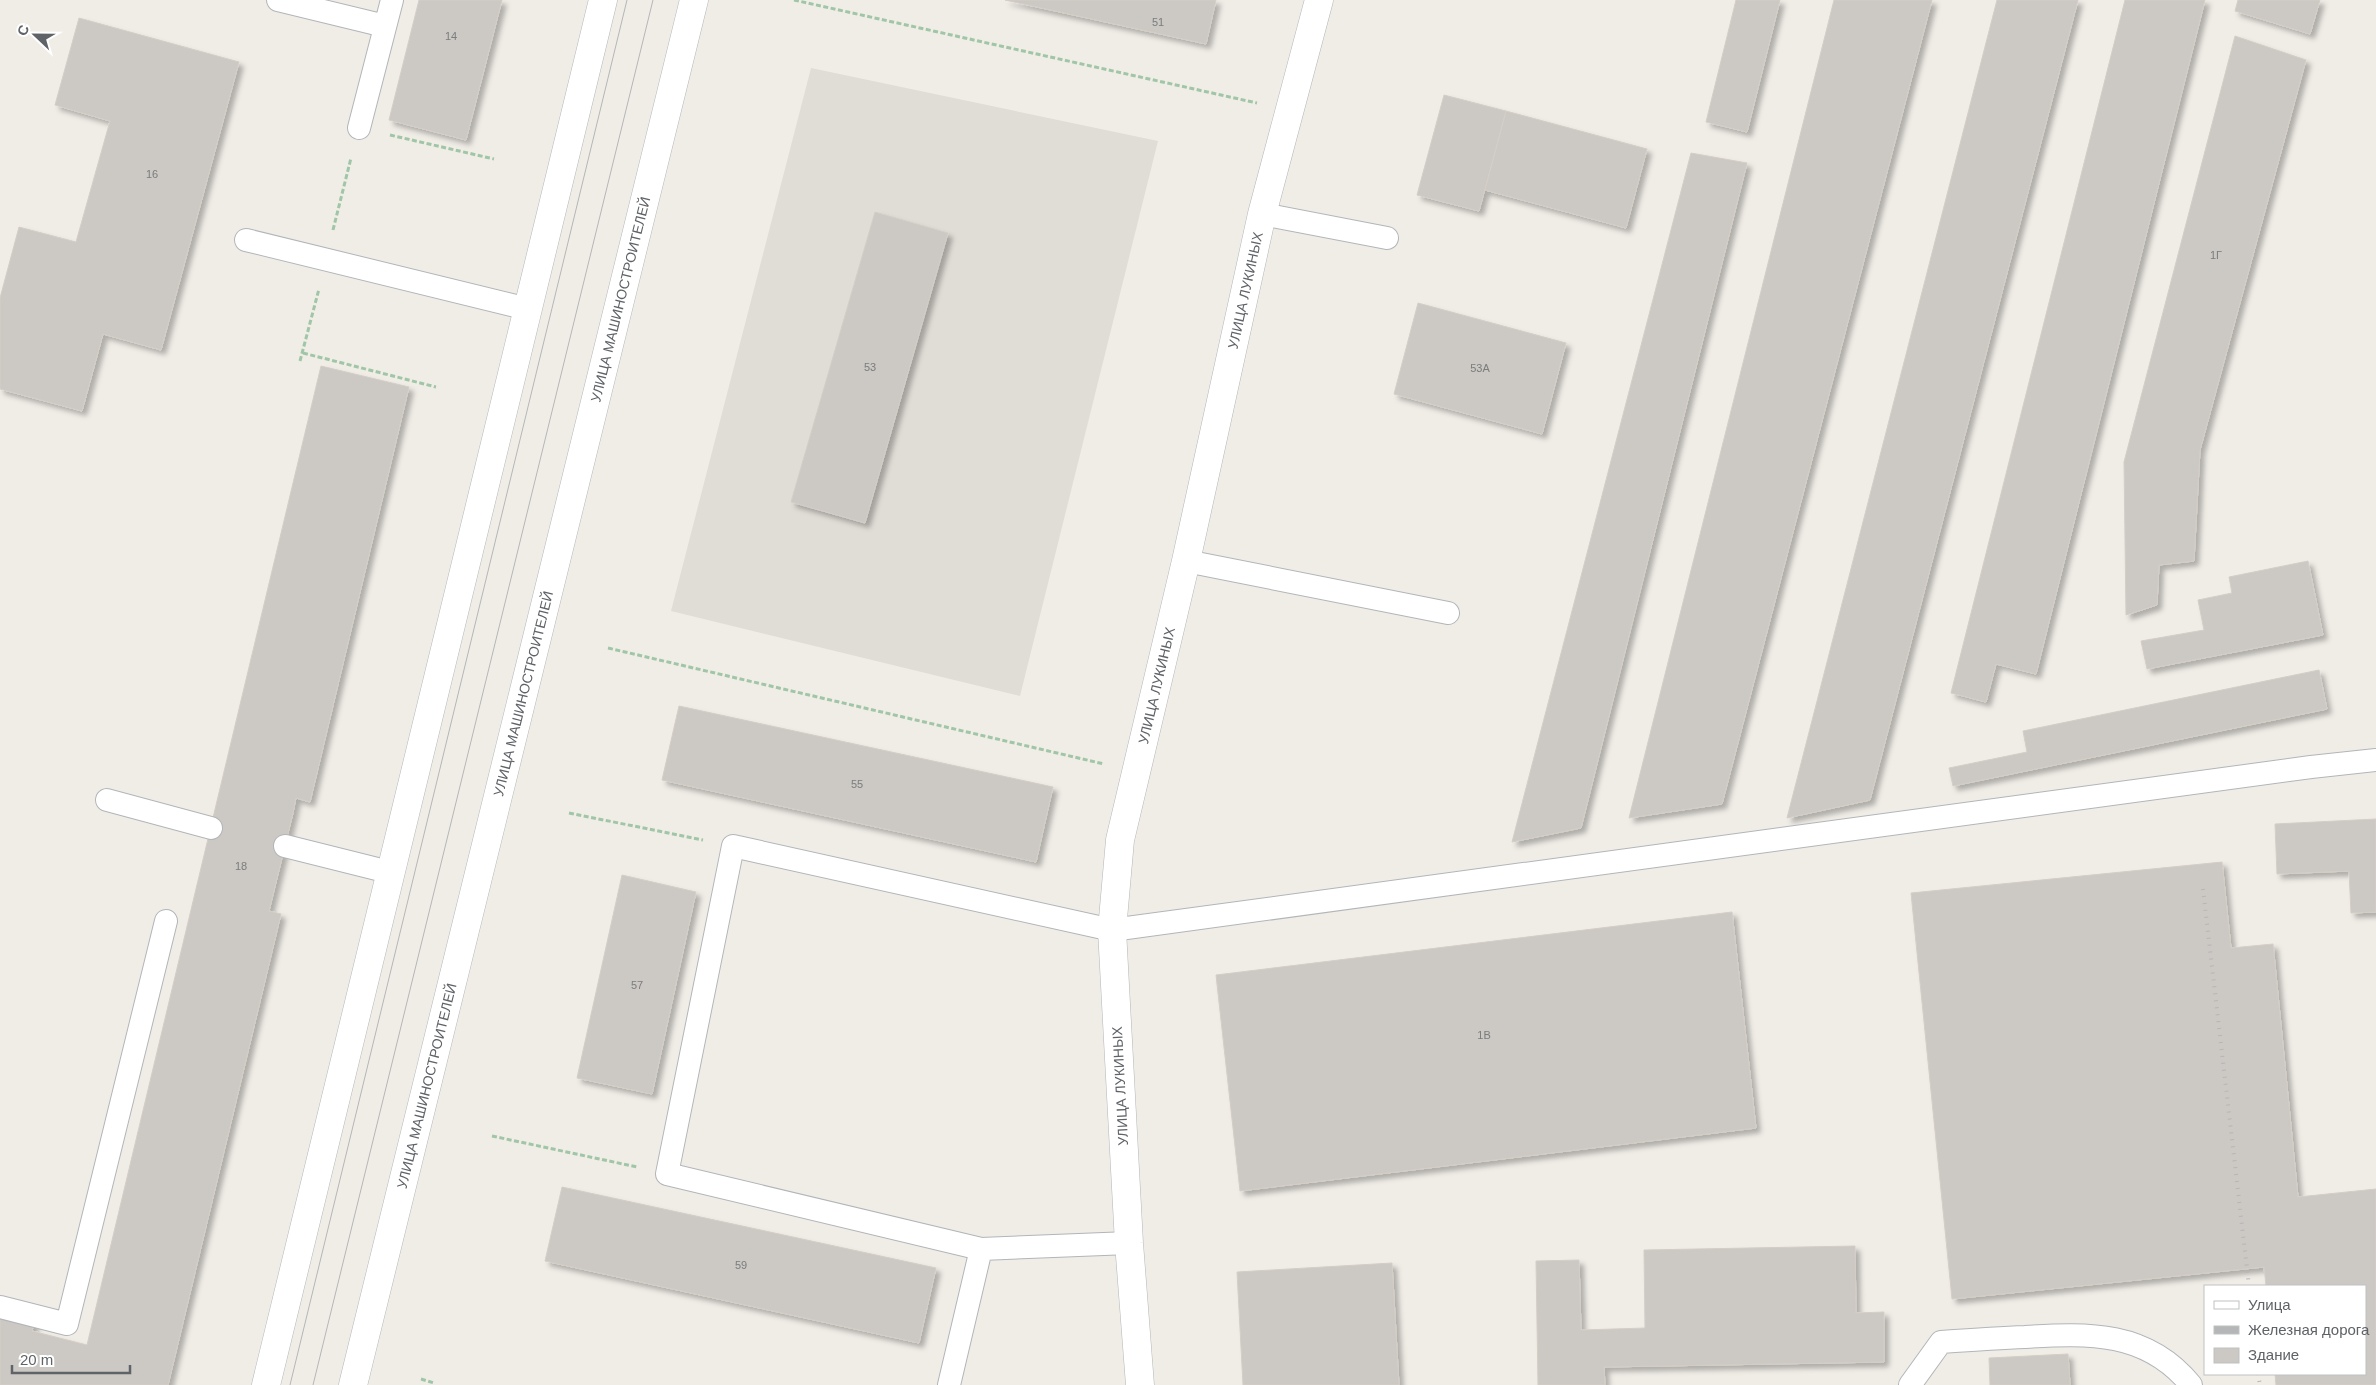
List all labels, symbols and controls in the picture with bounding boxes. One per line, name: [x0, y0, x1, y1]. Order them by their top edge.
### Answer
north arrow: [10, 10, 60, 60]
house number: 51: [1152, 16, 1164, 28]
text: С: [14, 22, 32, 38]
house number: 14: [445, 30, 457, 42]
house number: 16: [146, 168, 158, 180]
street label: УЛИЦА МАШИНОСТРОИТЕЛЕЙ: [587, 195, 653, 404]
street label: УЛИЦА ЛУКИНЫХ: [1225, 230, 1266, 350]
house number: 1Г: [2210, 249, 2222, 261]
house number: 53: [864, 361, 876, 373]
house number: 53А: [1470, 362, 1490, 374]
street label: УЛИЦА МАШИНОСТРОИТЕЛЕЙ: [490, 589, 556, 798]
street label: УЛИЦА ЛУКИНЫХ: [1135, 625, 1178, 745]
house number: 55: [851, 778, 863, 790]
house number: 18: [235, 860, 247, 872]
house number: 57: [631, 979, 643, 991]
street label: УЛИЦА МАШИНОСТРОИТЕЛЕЙ: [394, 981, 460, 1190]
street label: УЛИЦА ЛУКИНЫХ: [1109, 1025, 1131, 1146]
house number: 1В: [1477, 1029, 1491, 1041]
house number: 59: [735, 1259, 747, 1271]
legend: [2204, 1285, 2366, 1375]
text: Улица: [2248, 1296, 2291, 1313]
text: Железная дорога: [2248, 1321, 2370, 1338]
scale bar: [12, 1342, 130, 1374]
text: Здание: [2248, 1346, 2299, 1363]
text: 20 m: [20, 1351, 53, 1368]

